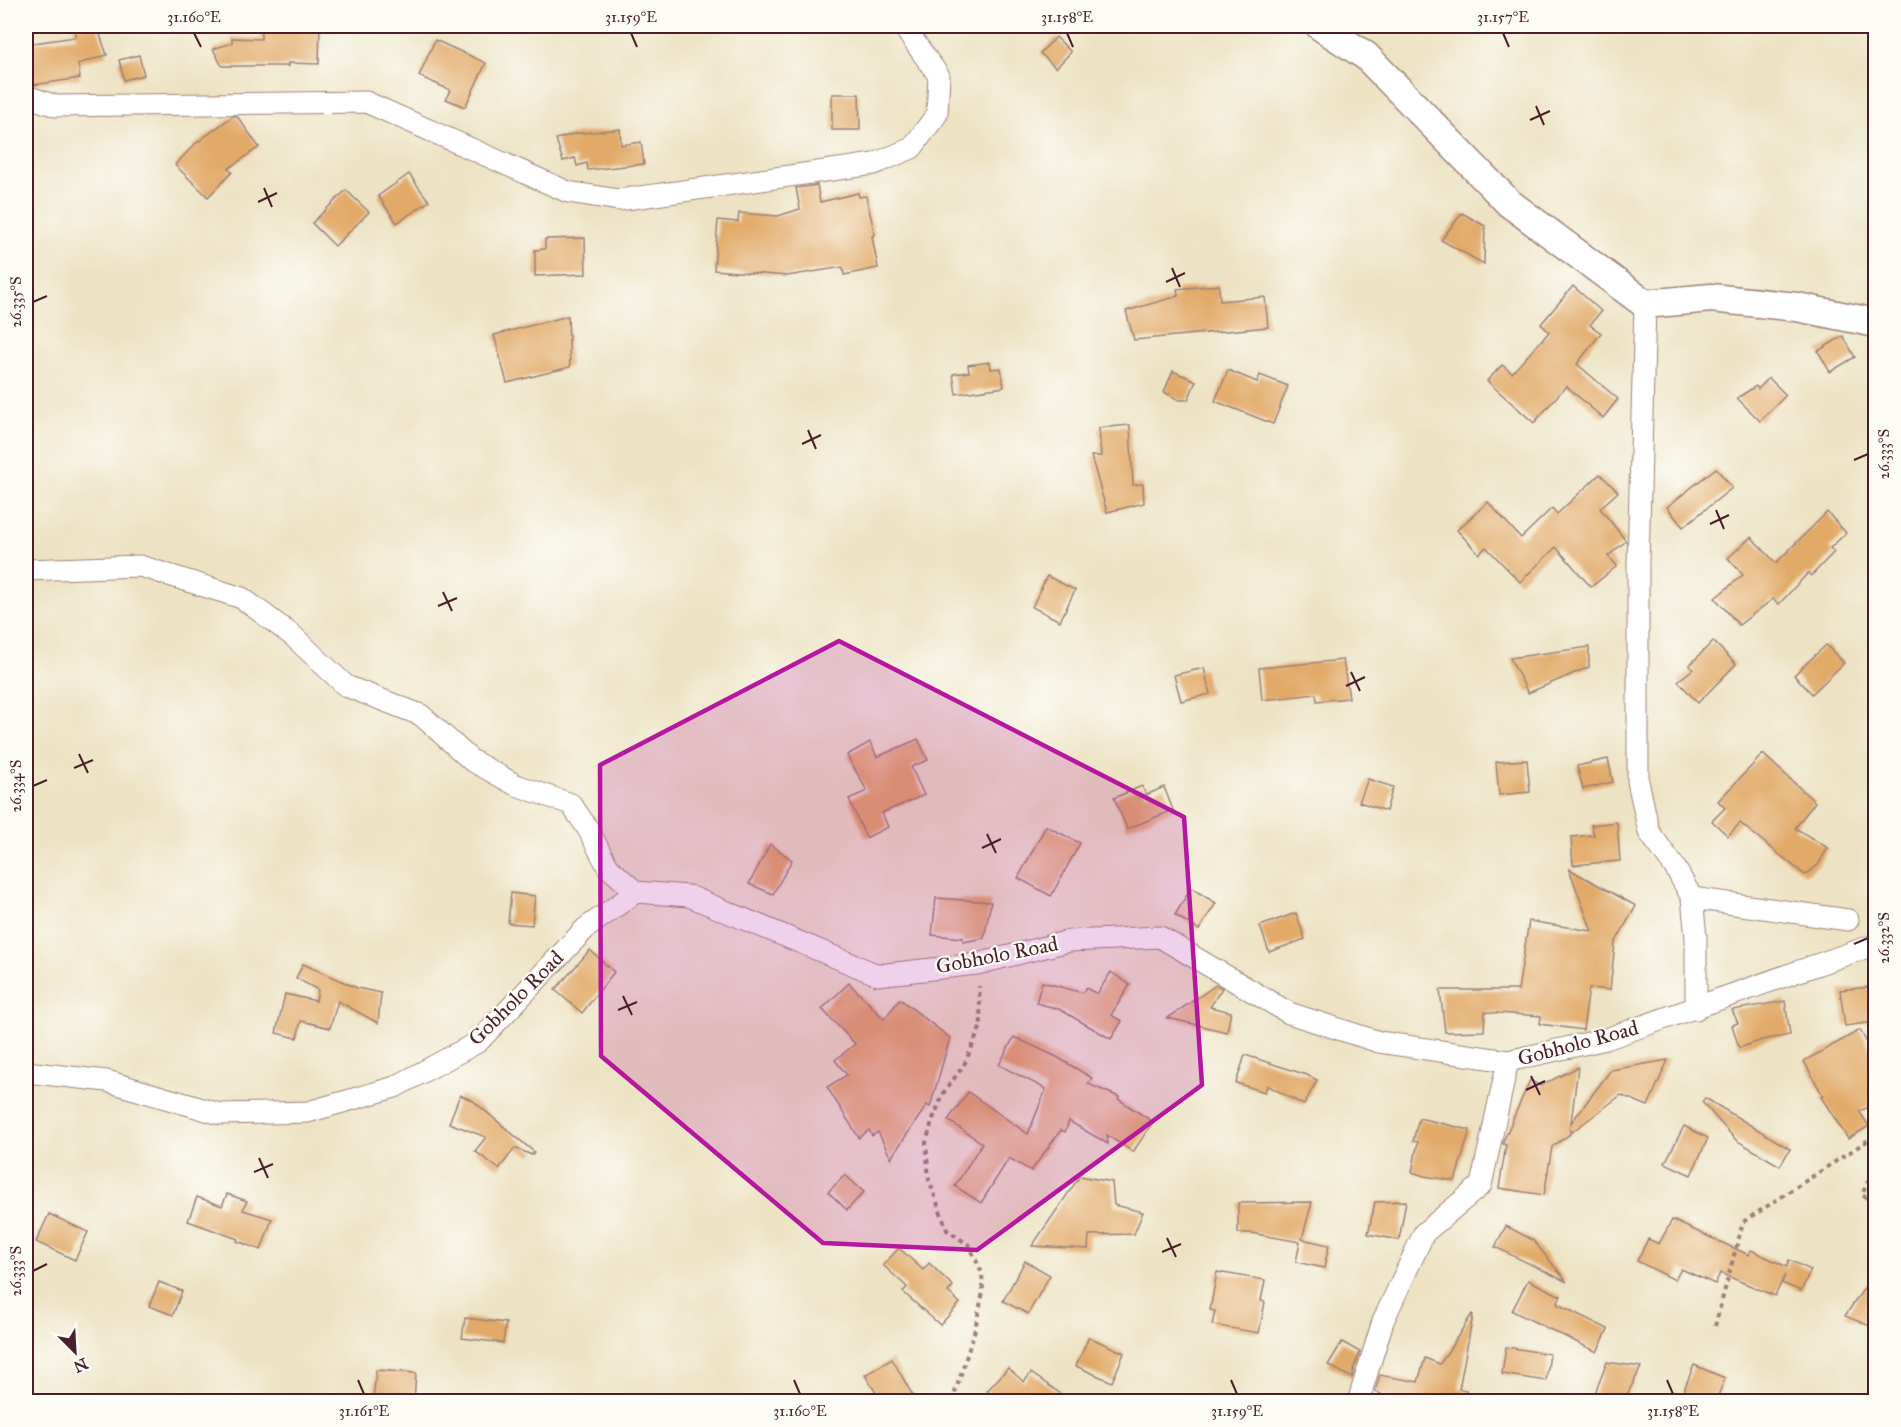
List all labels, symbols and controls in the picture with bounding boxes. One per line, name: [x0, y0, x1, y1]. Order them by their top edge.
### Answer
text: 31.160°E: [167, 8, 221, 26]
text: 31.159°E: [605, 8, 657, 26]
text: 31.158°E: [1041, 8, 1093, 26]
text: 31.157°E: [1477, 8, 1529, 26]
text: 26.335°S: [7, 276, 25, 328]
text: 26.333°S: [1875, 429, 1893, 479]
text: 26.334°S: [7, 760, 25, 812]
text: 26.332°S: [1875, 912, 1893, 964]
street label: Gobholo Road: [934, 930, 1061, 980]
street label: Gobholo Road: [463, 945, 569, 1051]
street label: Gobholo Road: [1515, 1014, 1642, 1072]
text: 26.333°S: [7, 1246, 25, 1296]
north arrow: [45, 1322, 105, 1382]
text: N: [70, 1354, 91, 1377]
text: 31.161°E: [339, 1402, 390, 1420]
text: 31.160°E: [773, 1402, 827, 1420]
text: 31.159°E: [1211, 1402, 1263, 1420]
text: 31.158°E: [1647, 1402, 1699, 1420]

